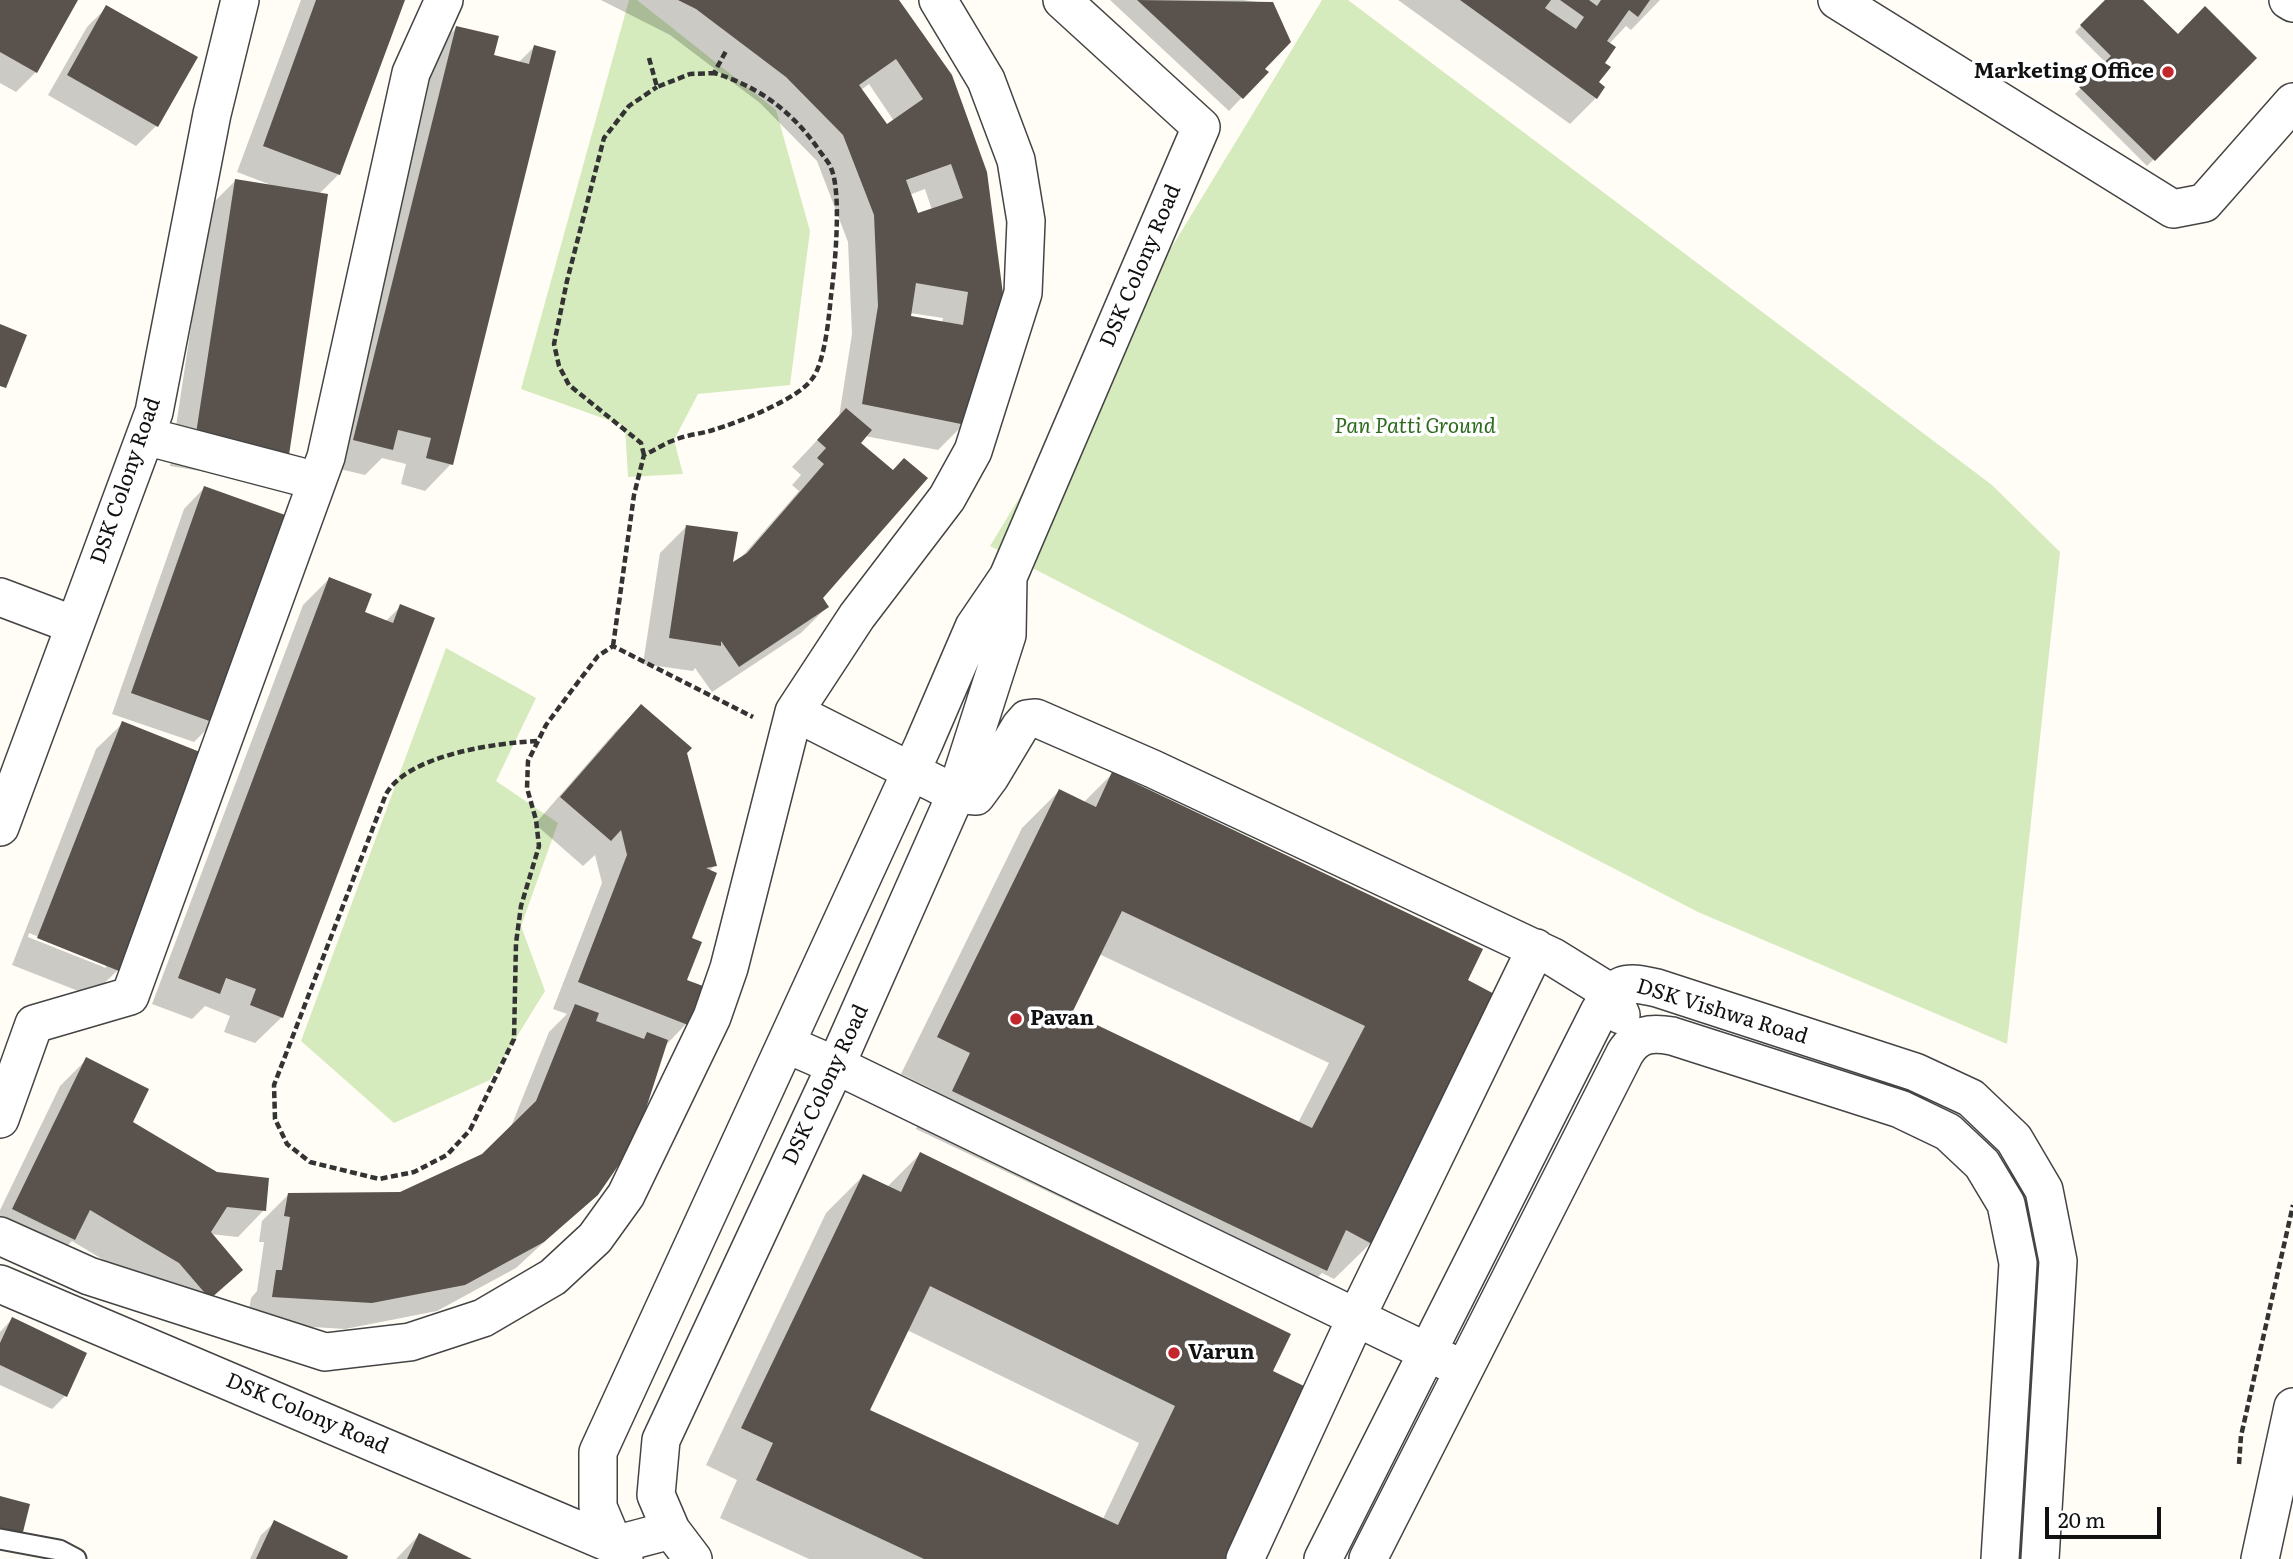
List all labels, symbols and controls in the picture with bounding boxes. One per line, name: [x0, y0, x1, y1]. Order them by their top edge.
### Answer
place label: Marketing Office: [1974, 59, 2154, 85]
marker: Marketing Office: [2160, 64, 2176, 80]
street label: DSK Colony Road: [1095, 181, 1187, 351]
street label: DSK Colony Road: [86, 395, 166, 567]
park label: Pan Patti Ground: [1334, 414, 1496, 440]
street label: DSK Vishwa Road: [1633, 974, 1811, 1050]
street label: DSK Colony Road: [778, 1001, 874, 1169]
place label: Pavan: [1030, 1006, 1094, 1032]
marker: Pavan: [1008, 1011, 1024, 1027]
place label: Varun: [1188, 1340, 1254, 1366]
marker: Varun: [1166, 1345, 1182, 1361]
street label: DSK Colony Road: [222, 1368, 392, 1460]
scale bar: [2048, 1492, 2164, 1536]
text: 20 m: [2058, 1503, 2105, 1534]

